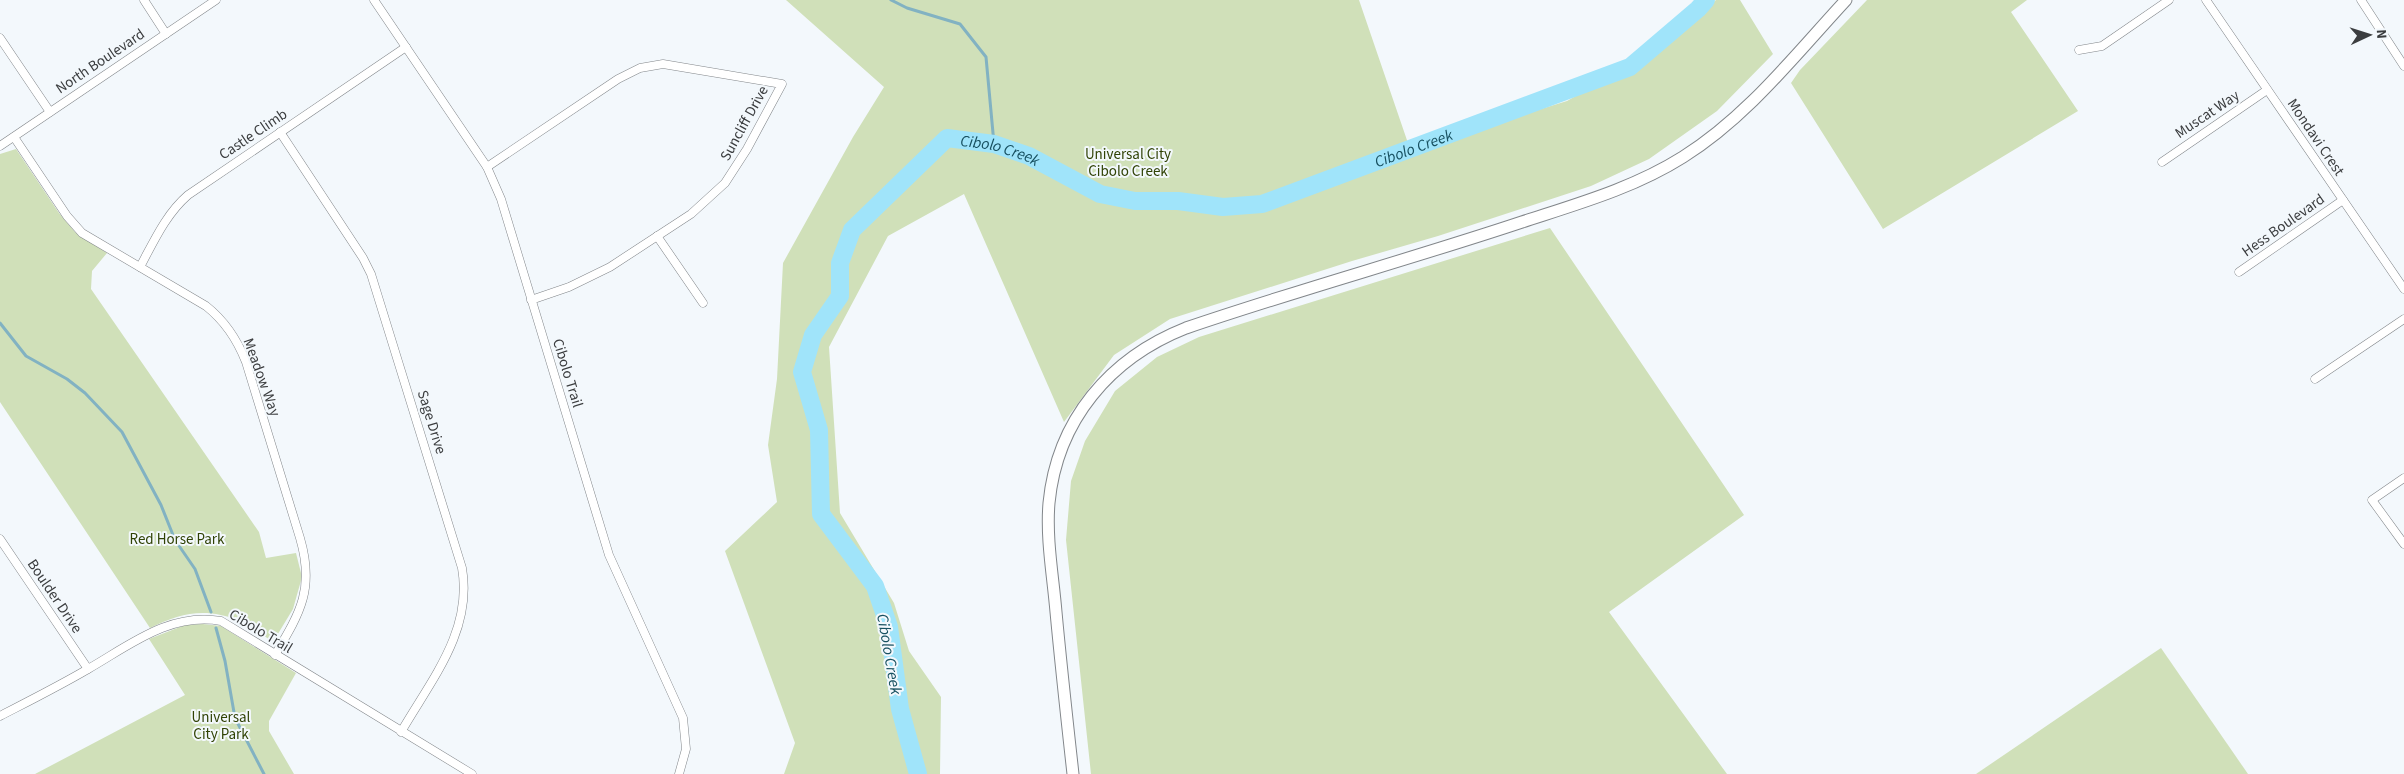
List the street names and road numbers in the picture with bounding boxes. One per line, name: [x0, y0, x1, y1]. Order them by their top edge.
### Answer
street label: North Boulevard: [52, 24, 149, 99]
street label: Suncliff Drive: [715, 82, 774, 165]
street label: Muscat Way: [2171, 85, 2244, 144]
street label: Mondavi Crest: [2282, 95, 2349, 180]
street label: Castle Climb: [215, 104, 292, 165]
street label: Hess Boulevard: [2238, 189, 2329, 262]
street label: Meadow Way: [238, 335, 285, 419]
street label: Cibolo Trail: [547, 336, 588, 410]
street label: Sage Drive: [412, 388, 451, 457]
street label: Boulder Drive: [22, 555, 87, 638]
street label: Cibolo Trail: [225, 604, 297, 659]

